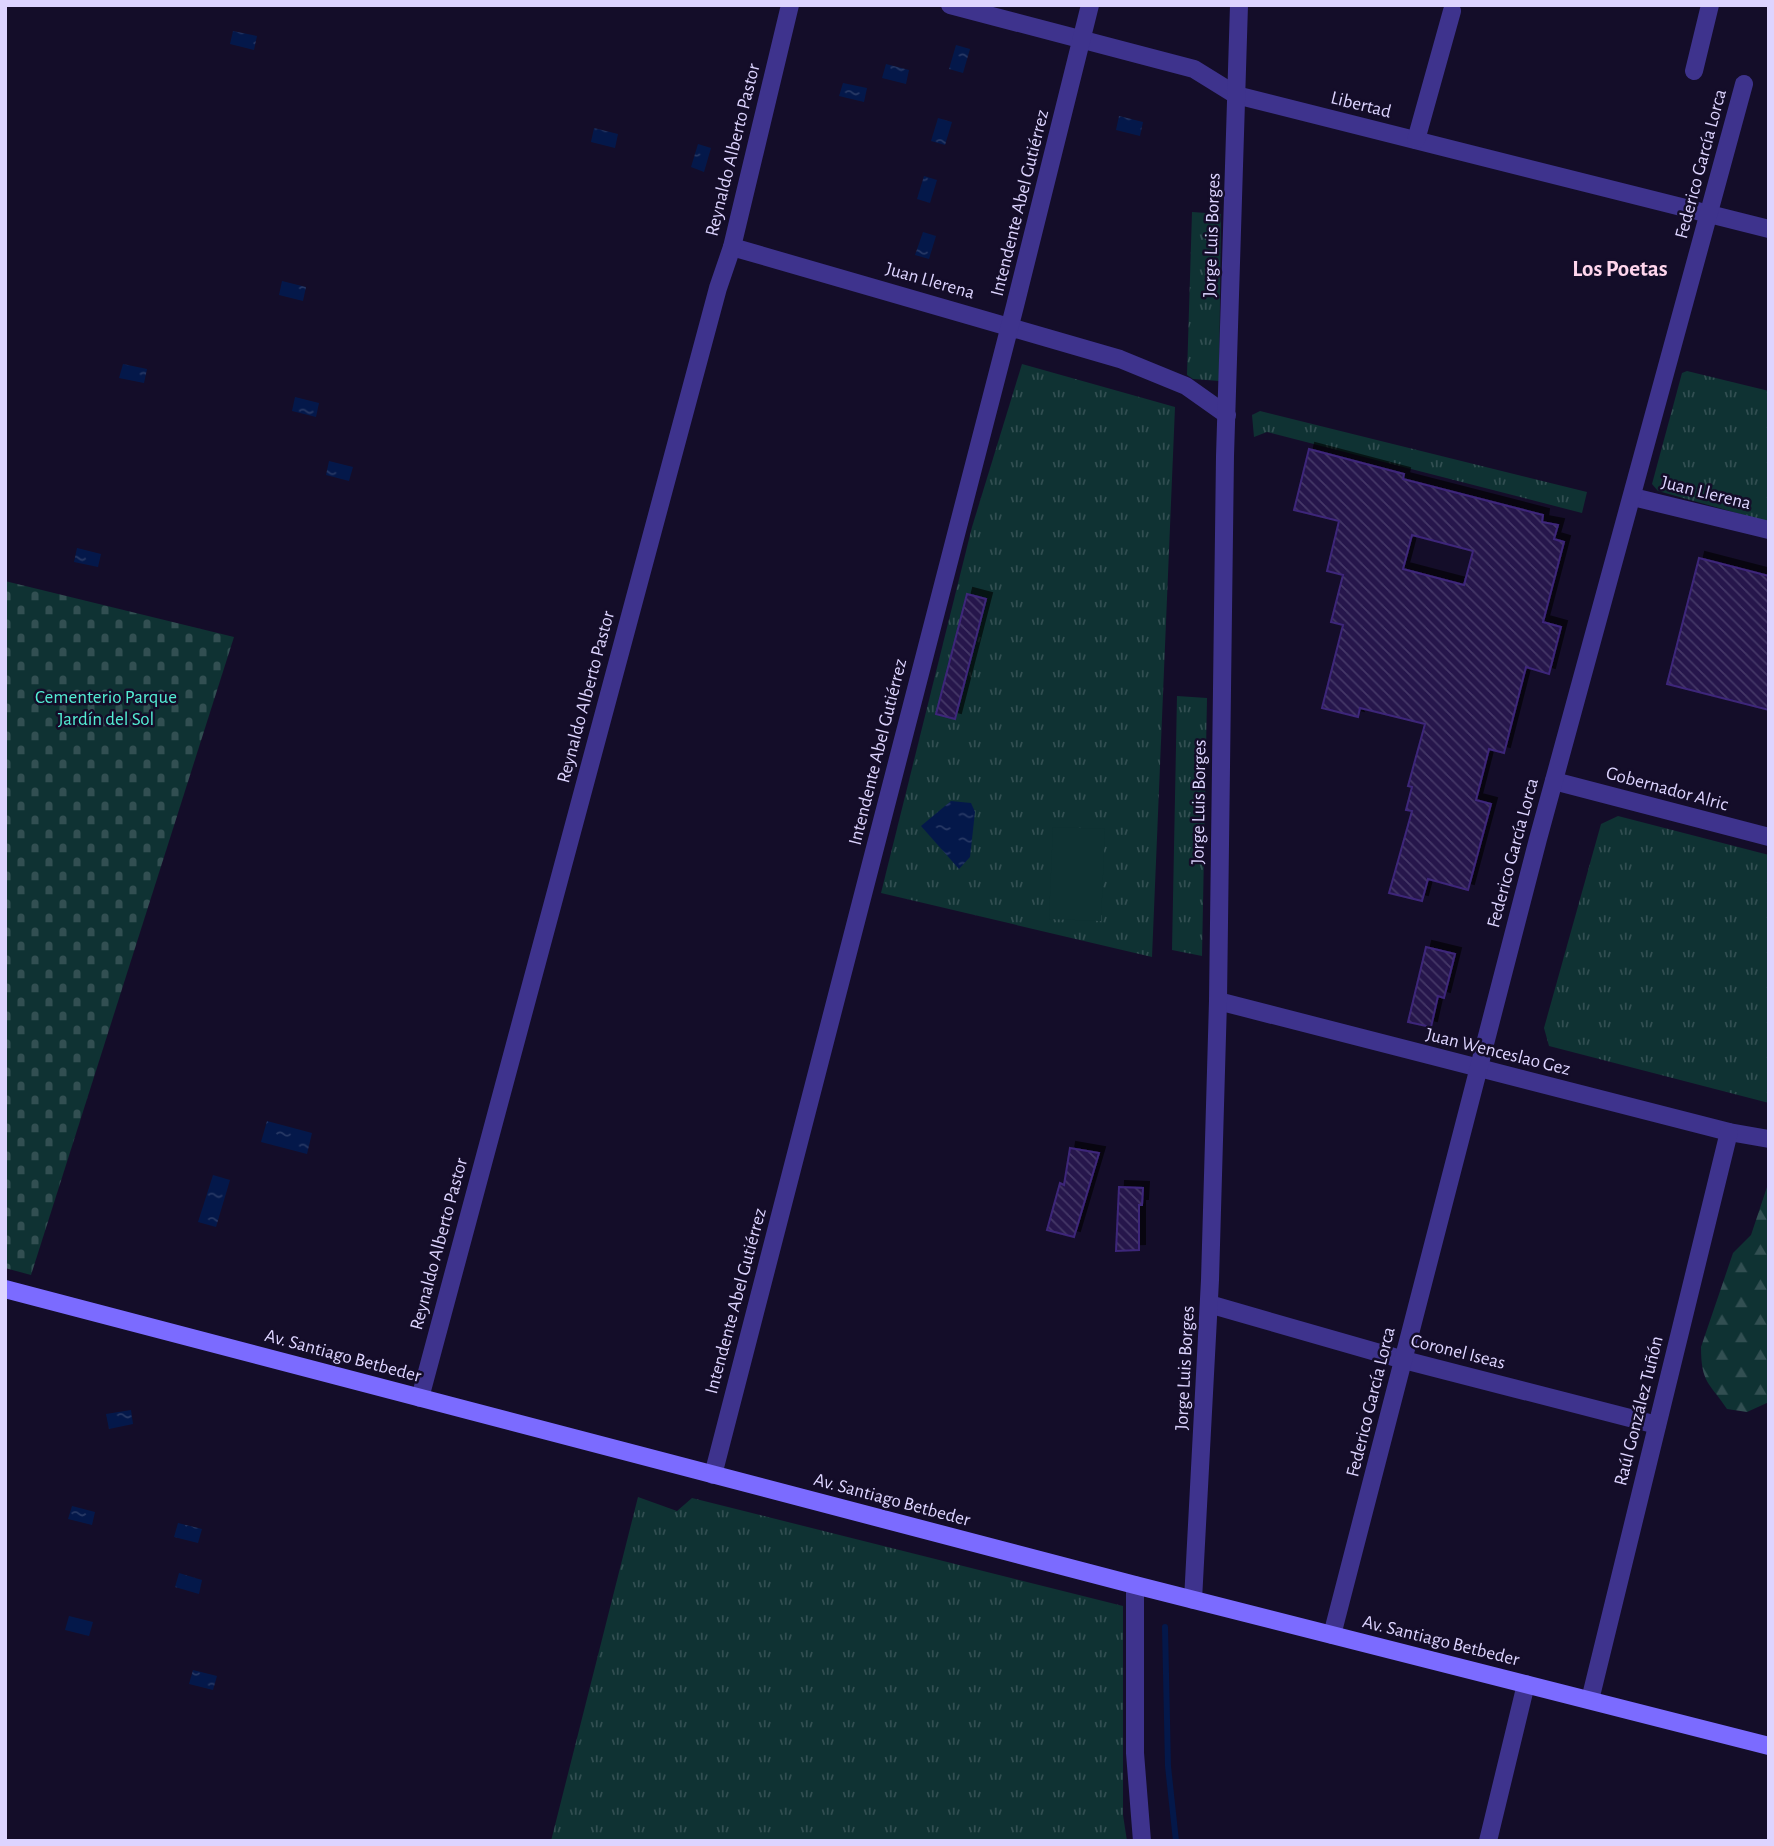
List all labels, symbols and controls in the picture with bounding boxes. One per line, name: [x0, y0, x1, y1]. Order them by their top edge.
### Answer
street label: Reynaldo Alberto Pastor: [702, 62, 764, 238]
street label: Federico García Lorca: [1672, 87, 1730, 241]
street label: Libertad: [1329, 88, 1393, 122]
street label: Intendente Abel Gutiérrez: [988, 108, 1052, 298]
street label: Jorge Luis Borges: [1200, 172, 1224, 298]
district label: Los Poetas: [1572, 258, 1668, 281]
street label: Juan Llerena: [883, 259, 977, 303]
street label: Juan Llerena: [1659, 473, 1753, 513]
street label: Reynaldo Alberto Pastor: [554, 609, 618, 785]
street label: Intendente Abel Gutiérrez: [846, 657, 910, 847]
park label: Cementerio Parque Jardín del Sol: [35, 688, 177, 729]
street label: Jorge Luis Borges: [1188, 740, 1210, 864]
street label: Gobernador Alric: [1604, 764, 1730, 814]
street label: Federico García Lorca: [1484, 776, 1542, 930]
street label: Juan Wenceslao Gez: [1424, 1025, 1572, 1079]
street label: Reynaldo Alberto Pastor: [407, 1156, 471, 1332]
street label: Intendente Abel Gutiérrez: [702, 1206, 770, 1396]
street label: Jorge Luis Borges: [1172, 1305, 1198, 1431]
street label: Federico García Lorca: [1343, 1325, 1399, 1479]
street label: Av. Santiago Betbeder: [263, 1326, 423, 1386]
street label: Coronel Iseas: [1409, 1331, 1507, 1373]
street label: Raúl González Tuñón: [1611, 1334, 1667, 1488]
street label: Av. Santiago Betbeder: [812, 1470, 972, 1530]
street label: Av. Santiago Betbeder: [1361, 1612, 1521, 1670]

